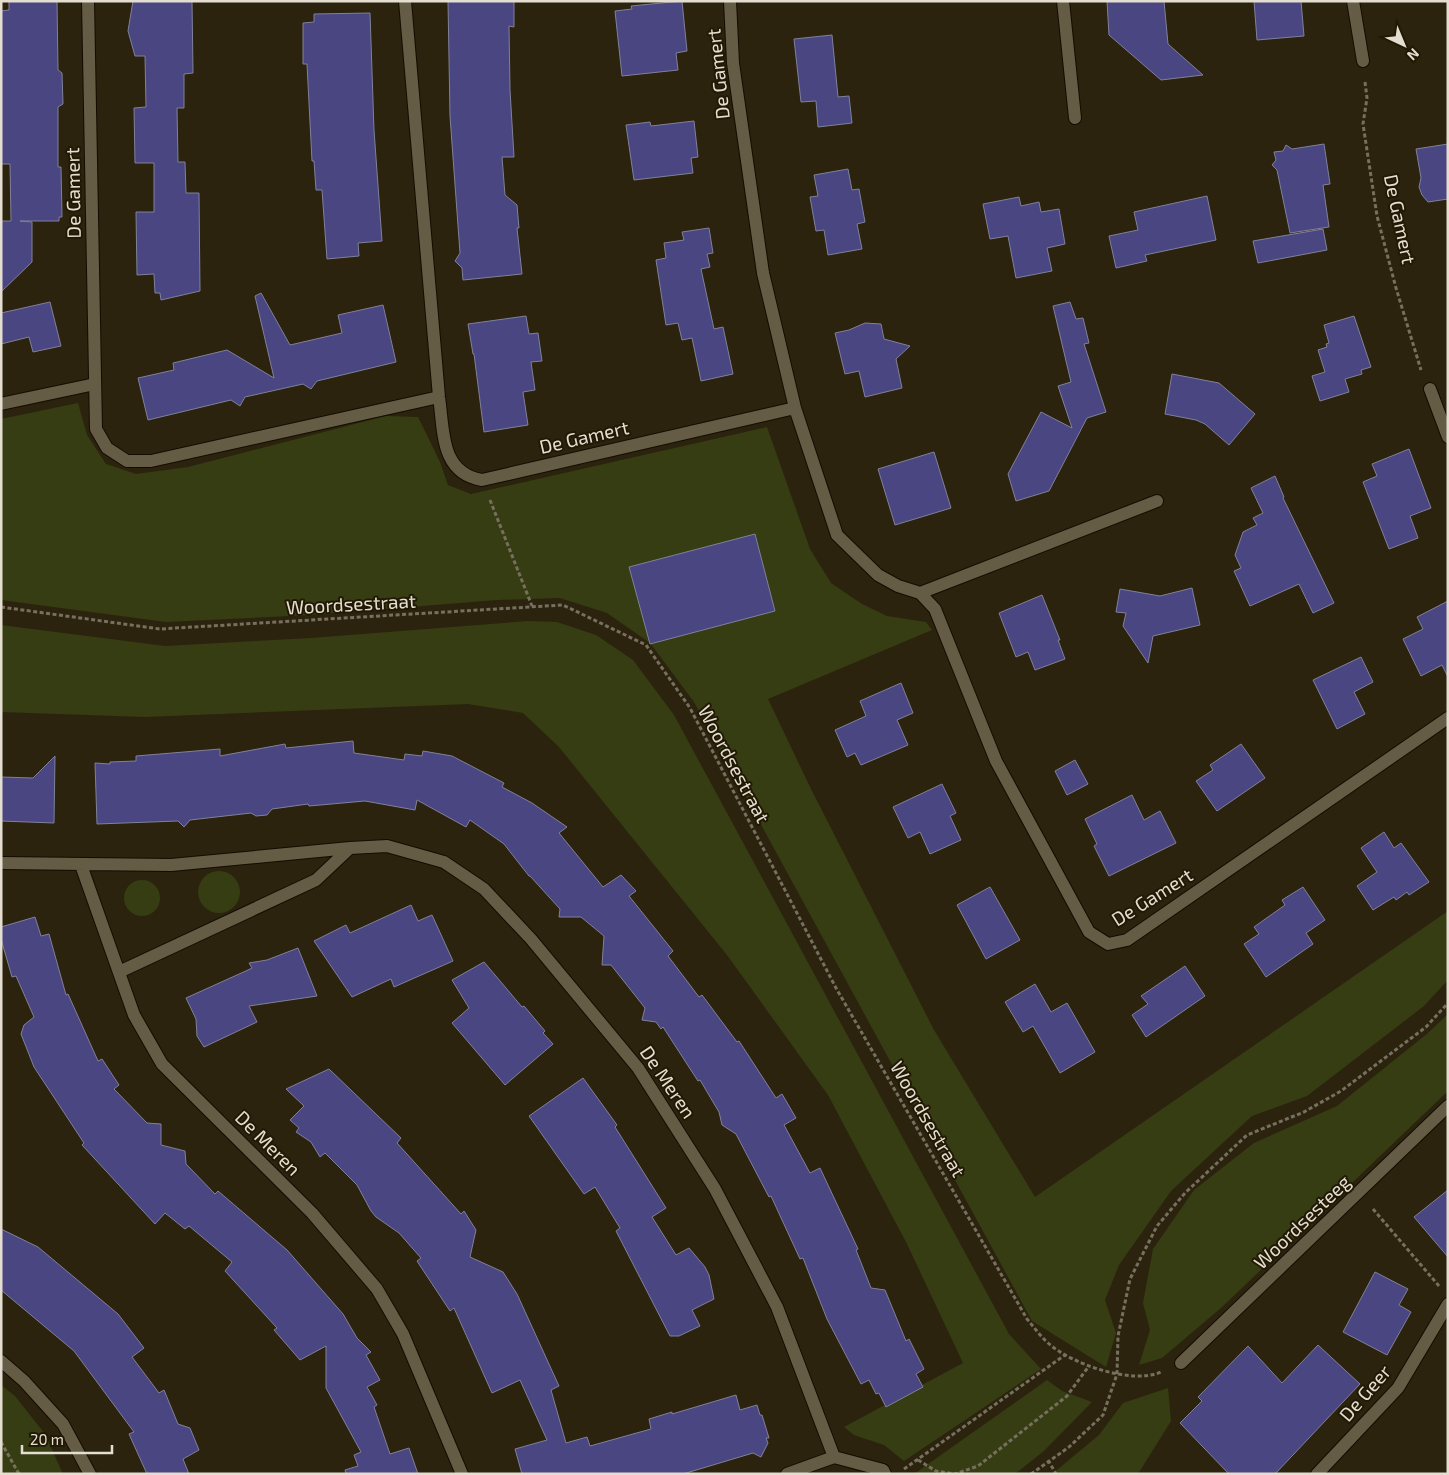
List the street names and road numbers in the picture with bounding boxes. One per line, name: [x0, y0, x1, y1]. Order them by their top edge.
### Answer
street label: De Gamert: [701, 28, 734, 121]
street label: De Gamert: [60, 147, 85, 239]
street label: De Gamert: [1380, 172, 1421, 266]
street label: De Gamert: [537, 415, 631, 458]
street label: Woordsestraat: [285, 589, 417, 618]
street label: Woordsestraat: [694, 701, 775, 827]
street label: De Gamert: [1107, 863, 1196, 930]
street label: De Meren: [636, 1041, 701, 1122]
street label: Woordsestraat: [886, 1057, 971, 1181]
street label: De Meren: [231, 1105, 306, 1180]
street label: Woordsesteeg: [1249, 1170, 1355, 1273]
street label: De Geer: [1334, 1360, 1396, 1426]

